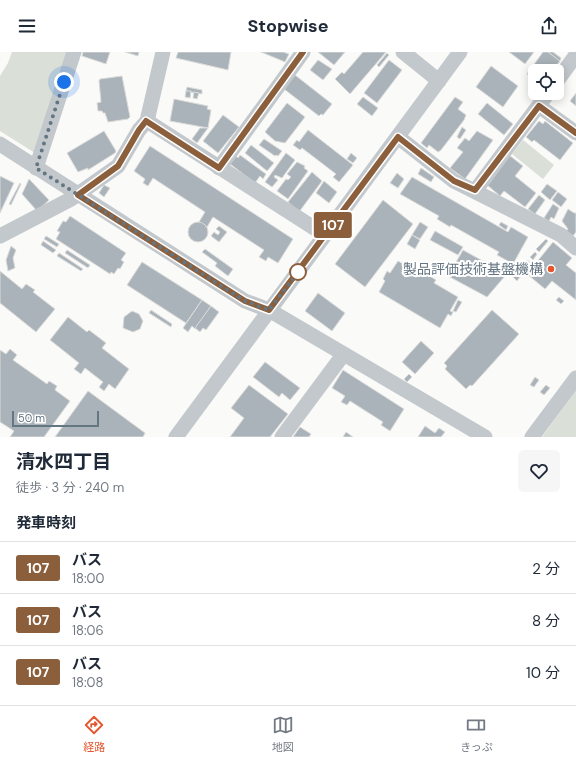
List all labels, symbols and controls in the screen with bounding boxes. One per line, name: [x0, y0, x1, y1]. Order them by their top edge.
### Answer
text: Stopwise: [248, 14, 329, 38]
icon: menu: [16, 15, 38, 37]
icon: share: [538, 15, 560, 37]
map controls: [528, 64, 564, 100]
button: locate: [528, 64, 564, 100]
your location: [54, 72, 74, 92]
line badge: 107: [310, 212, 356, 238]
text: 107: [322, 216, 344, 234]
place label: 製品評価技術基盤機構: [403, 260, 543, 278]
unlabelled marker: [289, 263, 307, 281]
marker: 製品評価技術基盤機構: [546, 264, 556, 274]
scale bar: [12, 409, 99, 428]
text: 50 m: [18, 411, 45, 425]
text: 清水四丁目: [16, 449, 111, 474]
button: heart: [518, 450, 560, 492]
text: 徒歩 · 3 分 · 240 m: [16, 479, 124, 496]
text: 発車時刻: [16, 513, 76, 533]
text: バス: [72, 550, 102, 570]
text: 107: [27, 559, 49, 577]
text: 2 分: [532, 559, 560, 579]
text: 18:00: [72, 570, 104, 587]
text: バス: [72, 602, 102, 622]
text: 107: [27, 611, 49, 629]
text: 8 分: [532, 611, 560, 631]
text: 18:06: [72, 622, 104, 639]
text: バス: [72, 654, 102, 674]
text: 107: [27, 663, 49, 681]
text: 10 分: [526, 663, 560, 683]
text: 18:08: [72, 674, 103, 691]
tab: 経路: [83, 714, 105, 754]
tab: 地図: [272, 714, 294, 754]
tab: きっぷ: [460, 714, 493, 754]

